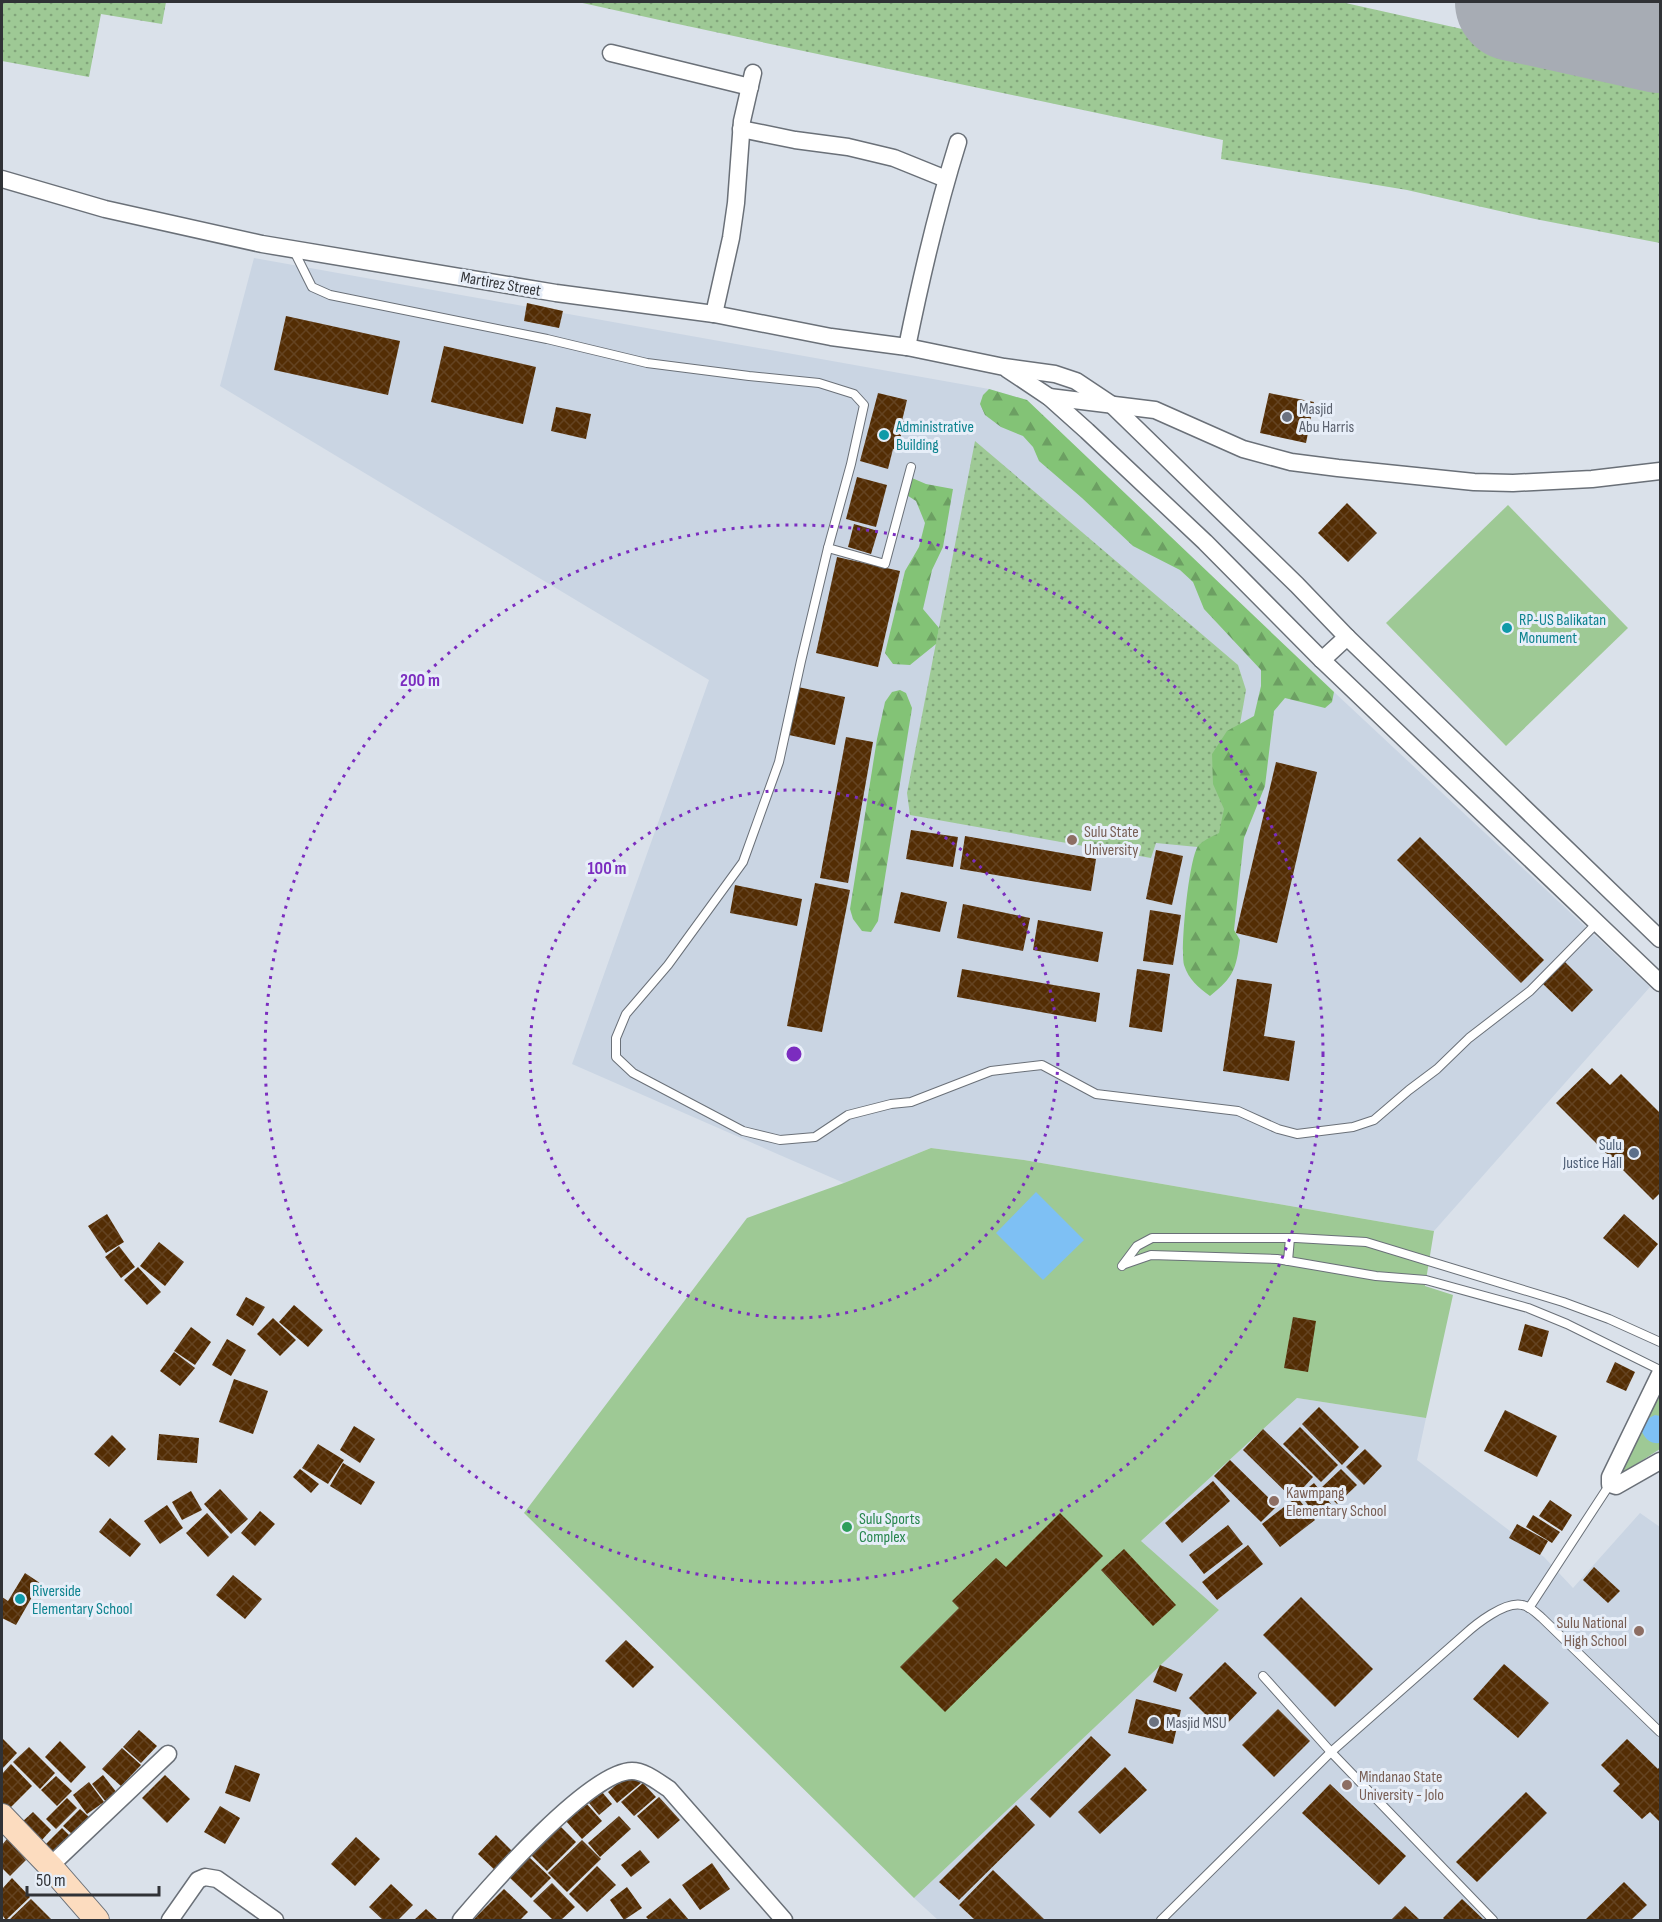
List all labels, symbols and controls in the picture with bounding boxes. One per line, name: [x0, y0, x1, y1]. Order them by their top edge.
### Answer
street label: Martirez Street: [459, 268, 542, 301]
place label: Masjid Abu Harris: [1298, 400, 1354, 437]
marker: Masjid Abu Harris: [1280, 410, 1294, 424]
place label: Administrative Building: [895, 418, 974, 455]
marker: Administrative Building: [877, 428, 891, 442]
place label: RP-US Balikatan Monument: [1519, 611, 1606, 648]
marker: RP-US Balikatan Monument: [1500, 621, 1514, 635]
text: 200 m: [400, 670, 440, 691]
place label: Sulu State University: [1084, 823, 1139, 860]
marker: Sulu State University: [1065, 833, 1079, 847]
text: 100 m: [588, 858, 627, 879]
centre of rings: [784, 1044, 804, 1064]
place label: Sulu Justice Hall: [1562, 1136, 1622, 1173]
marker: Sulu Justice Hall: [1627, 1146, 1641, 1160]
place label: Kawmpang Elementary School: [1286, 1484, 1386, 1521]
marker: Kawmpang Elementary School: [1267, 1494, 1281, 1508]
place label: Sulu Sports Complex: [859, 1510, 920, 1547]
marker: Sulu Sports Complex: [840, 1520, 854, 1534]
place label: Riverside Elementary School: [32, 1582, 132, 1619]
marker: Riverside Elementary School: [13, 1592, 27, 1606]
place label: Sulu National High School: [1556, 1614, 1627, 1651]
marker: Sulu National High School: [1632, 1624, 1646, 1638]
place label: Masjid MSU: [1166, 1714, 1227, 1733]
marker: Masjid MSU: [1147, 1715, 1161, 1729]
place label: Mindanao State University - Jolo: [1359, 1768, 1444, 1805]
marker: Mindanao State University - Jolo: [1340, 1778, 1354, 1792]
scale bar: [27, 1859, 159, 1897]
text: 50 m: [36, 1870, 66, 1891]

